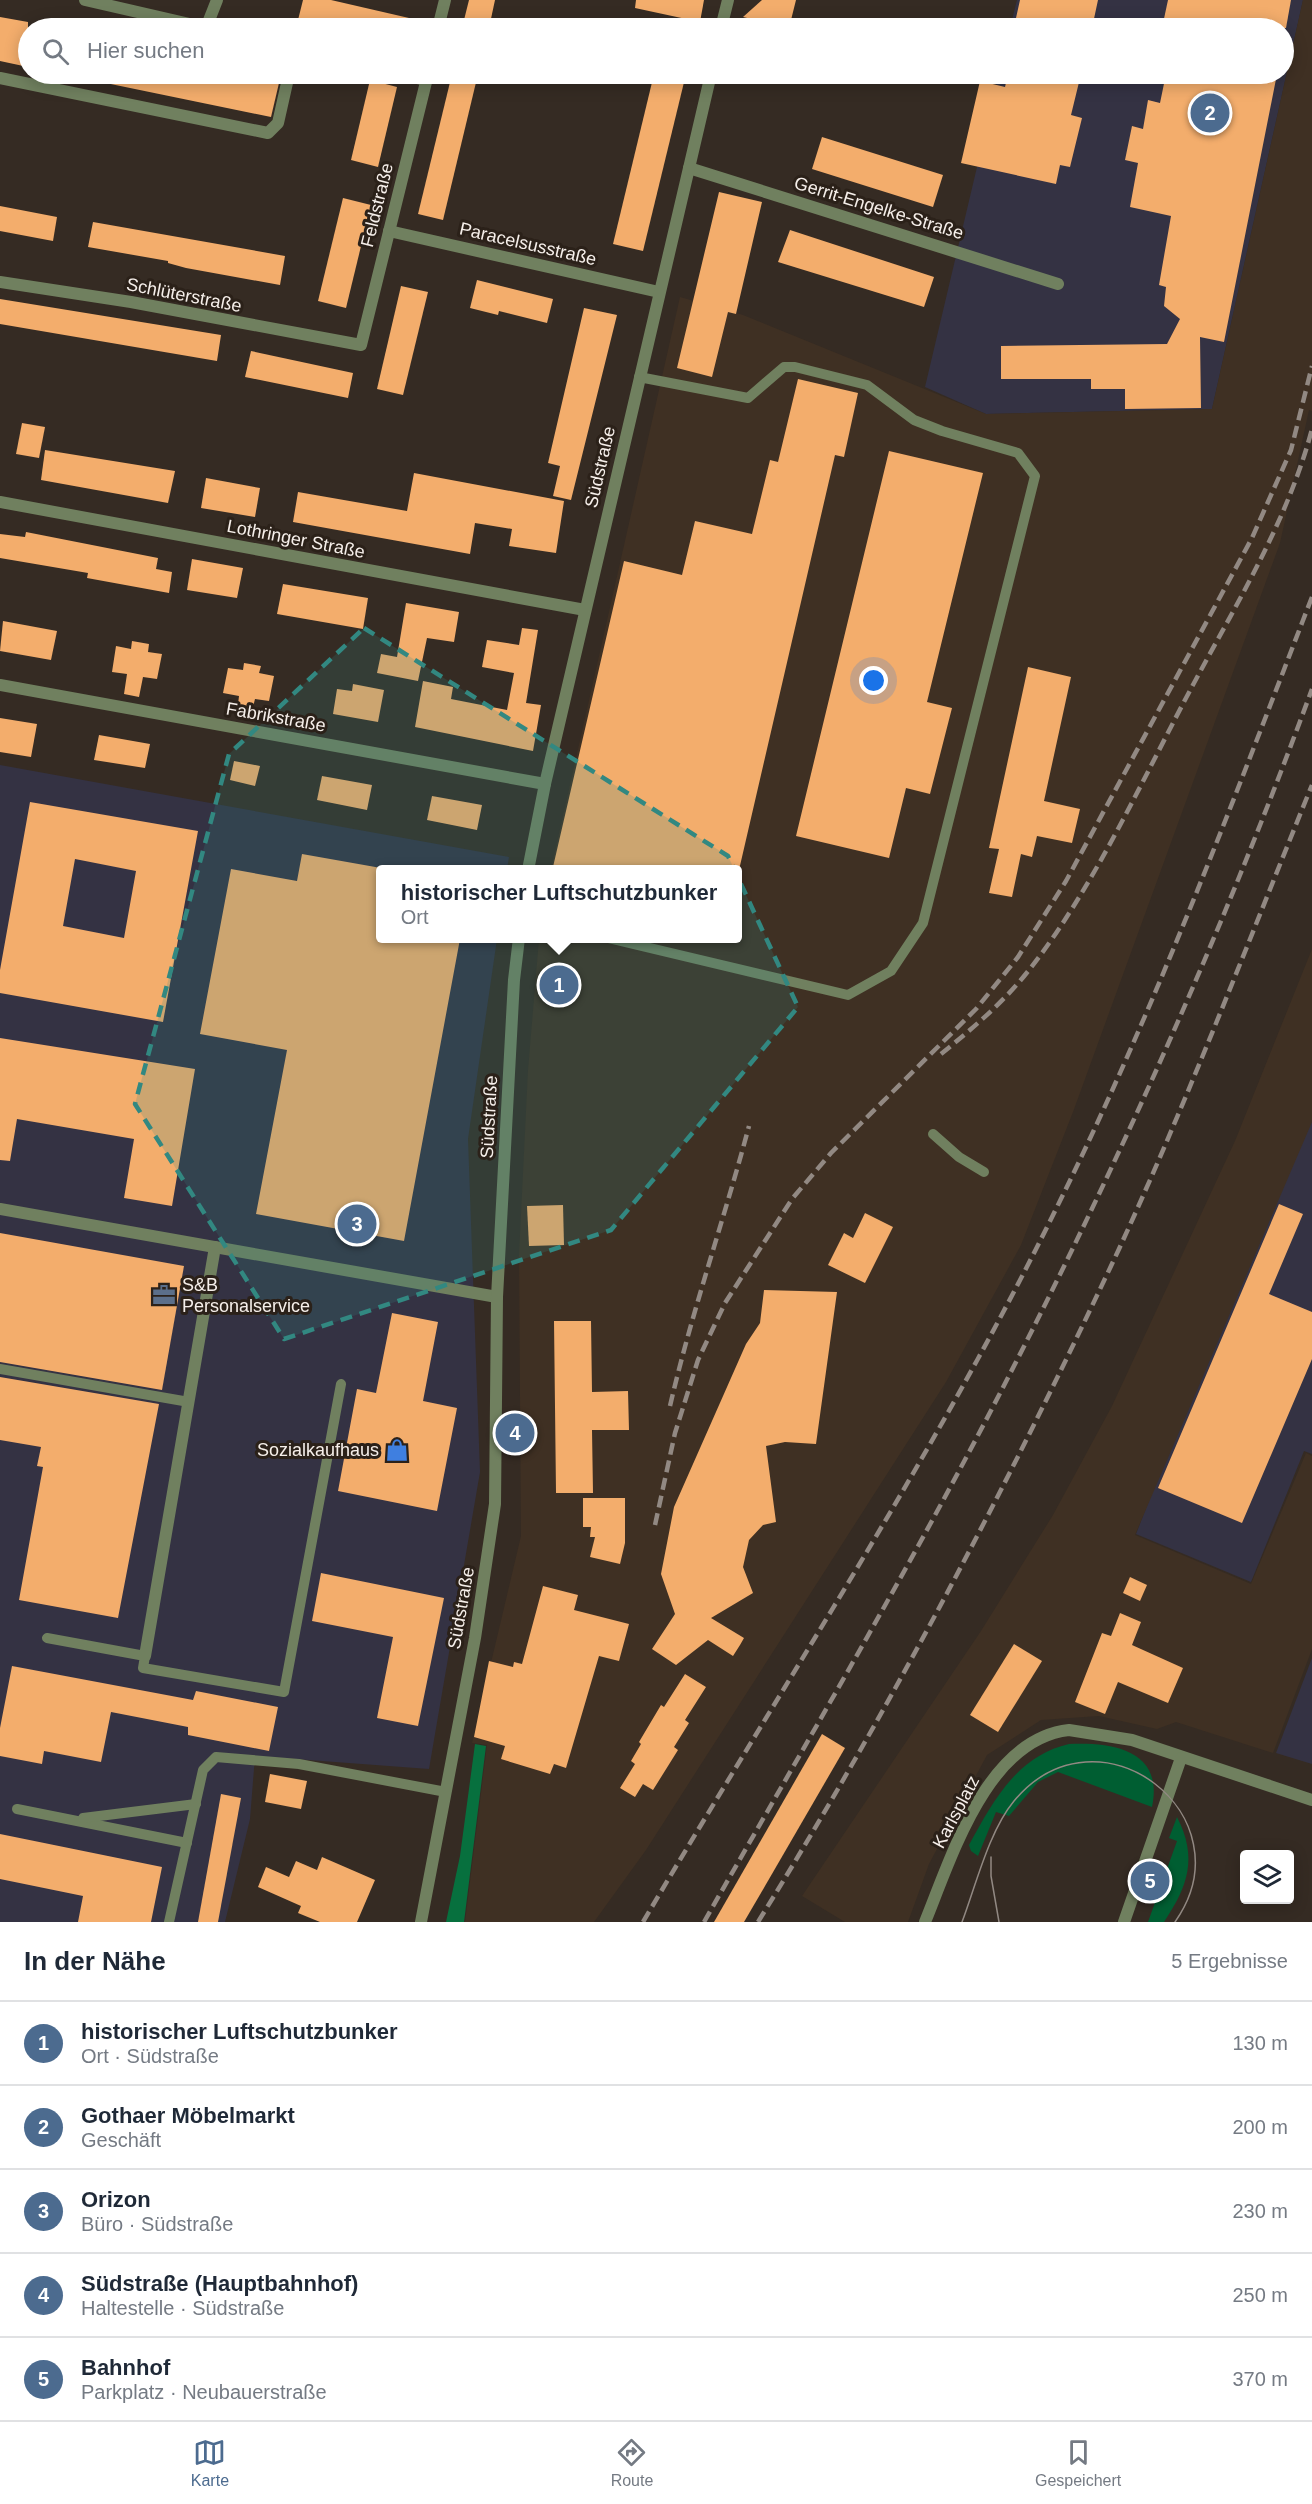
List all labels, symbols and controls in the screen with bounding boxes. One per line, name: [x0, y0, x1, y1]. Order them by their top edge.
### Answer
search box: [18, 18, 1294, 84]
icon: search: [39, 35, 72, 68]
text: Hier suchen: [87, 38, 204, 63]
pin: 2: [1190, 90, 1230, 136]
street label: Feldstraße: [357, 161, 397, 249]
street label: Gerrit-Engelke-Straße: [792, 173, 966, 243]
street label: Paracelsusstraße: [458, 219, 598, 269]
street label: Schlüterstraße: [125, 274, 243, 316]
street label: Südstraße: [581, 424, 619, 510]
street label: Lothringer Straße: [225, 516, 367, 562]
your location: [859, 666, 888, 695]
street label: Fabrikstraße: [225, 698, 327, 736]
popup: [376, 865, 742, 943]
text: historischer Luftschutzbunker: [401, 880, 717, 905]
text: Ort: [401, 906, 428, 928]
pin: 1: [540, 962, 578, 1008]
street label: Südstraße: [477, 1075, 501, 1159]
pin: 3: [338, 1202, 376, 1246]
place label: S&B Personalservice: [182, 1275, 310, 1316]
office icon: S&B Personalservice: [151, 1282, 177, 1308]
pin: 4: [496, 1410, 534, 1456]
shop icon: Sozialkaufhaus: [384, 1437, 410, 1463]
place label: Sozialkaufhaus: [257, 1440, 379, 1460]
street label: Südstraße: [444, 1565, 478, 1651]
street label: Karlsplatz: [929, 1772, 983, 1852]
map controls: [1240, 1850, 1294, 1904]
button: layers: [1240, 1850, 1294, 1904]
pin: 5: [1130, 1858, 1170, 1904]
text: In der Nähe: [24, 1946, 166, 1976]
text: 5 Ergebnisse: [1171, 1950, 1288, 1972]
text: historischer Luftschutzbunker: [81, 2019, 398, 2044]
text: 1: [38, 2032, 49, 2054]
text: 130 m: [1232, 2032, 1288, 2054]
text: Ort · Südstraße: [81, 2045, 219, 2067]
text: Gothaer Möbelmarkt: [81, 2103, 295, 2128]
text: 2: [38, 2116, 49, 2138]
text: 200 m: [1232, 2116, 1288, 2138]
text: Geschäft: [81, 2129, 161, 2151]
text: Orizon: [81, 2187, 151, 2212]
text: 3: [38, 2200, 49, 2222]
text: 230 m: [1232, 2200, 1288, 2222]
text: Büro · Südstraße: [81, 2213, 233, 2235]
text: Südstraße (Hauptbahnhof): [81, 2271, 358, 2296]
text: 4: [38, 2284, 49, 2306]
text: 250 m: [1232, 2284, 1288, 2306]
text: Haltestelle · Südstraße: [81, 2297, 284, 2319]
text: Bahnhof: [81, 2355, 170, 2380]
text: 5: [38, 2368, 49, 2390]
text: 370 m: [1232, 2368, 1288, 2390]
text: Parkplatz · Neubauerstraße: [81, 2381, 327, 2403]
tab: Karte: [191, 2436, 229, 2490]
tab: Route: [611, 2436, 653, 2490]
tab: Gespeichert: [1035, 2436, 1121, 2490]

